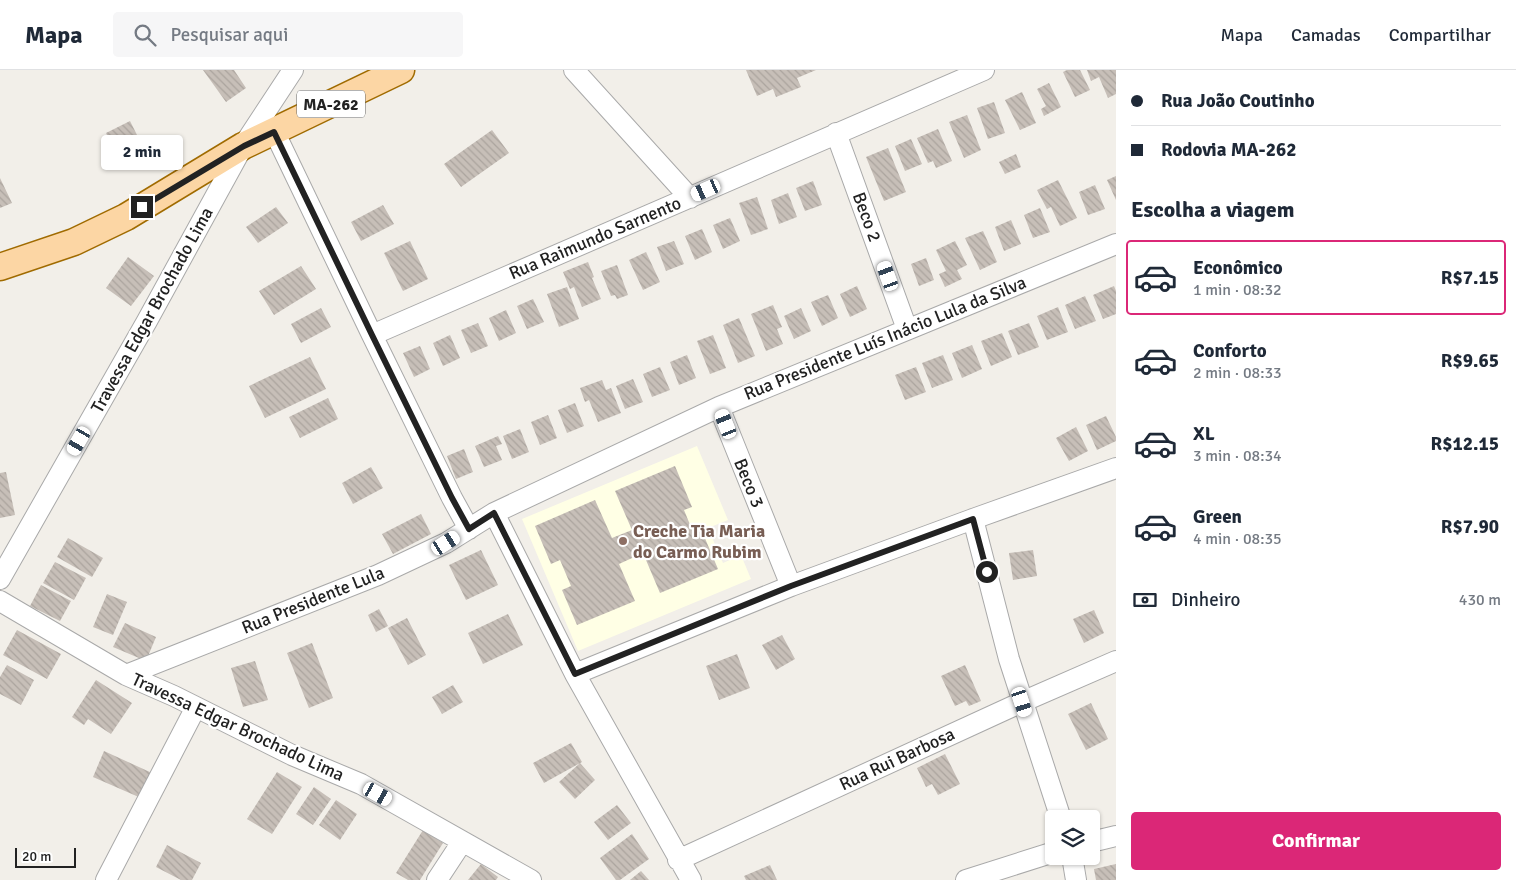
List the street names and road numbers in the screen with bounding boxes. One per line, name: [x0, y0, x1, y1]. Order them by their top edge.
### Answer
road number: MA-262: [297, 90, 365, 118]
street label: Beco 2: [848, 189, 886, 245]
street label: Rua Raimundo Sarnento: [506, 192, 684, 284]
street label: Travessa Edgar Brochado Lima: [86, 203, 218, 417]
street label: Rua Presidente Luís Inácio Lula da Silva: [741, 271, 1029, 405]
street label: Beco 3: [729, 455, 769, 511]
street label: Rua Presidente Lula: [238, 561, 388, 639]
street label: Travessa Edgar Brochado Lima: [128, 668, 348, 786]
street label: Rua Rui Barbosa: [836, 723, 958, 795]

